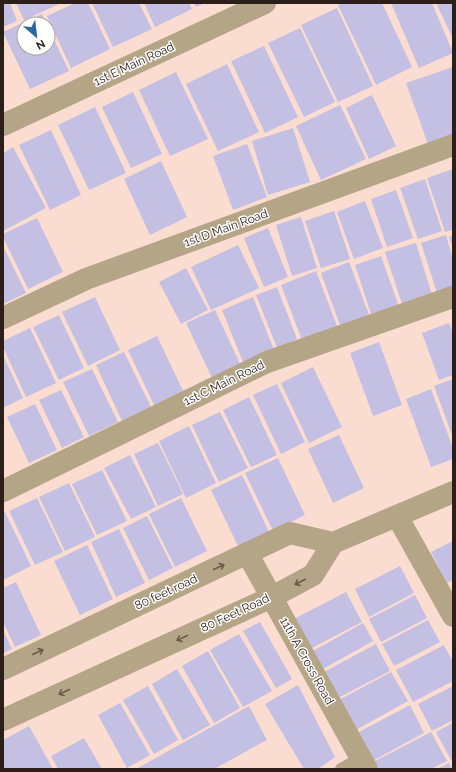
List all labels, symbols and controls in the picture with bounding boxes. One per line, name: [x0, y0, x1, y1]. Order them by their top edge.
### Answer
north arrow: [16, 16, 56, 56]
text: N: [34, 37, 47, 52]
street label: 1st E Main Road: [92, 39, 176, 89]
street label: 1st D Main Road: [182, 206, 270, 250]
street label: 1st C Main Road: [181, 357, 267, 409]
one-way arrow: [213, 563, 225, 570]
street label: 80 feet road: [132, 571, 200, 613]
one-way arrow: [294, 579, 306, 586]
street label: 80 Feet Road: [198, 591, 272, 635]
street label: 11th A Cross Road: [277, 615, 337, 707]
one-way arrow: [177, 635, 189, 642]
one-way arrow: [32, 648, 44, 655]
one-way arrow: [59, 689, 71, 696]

